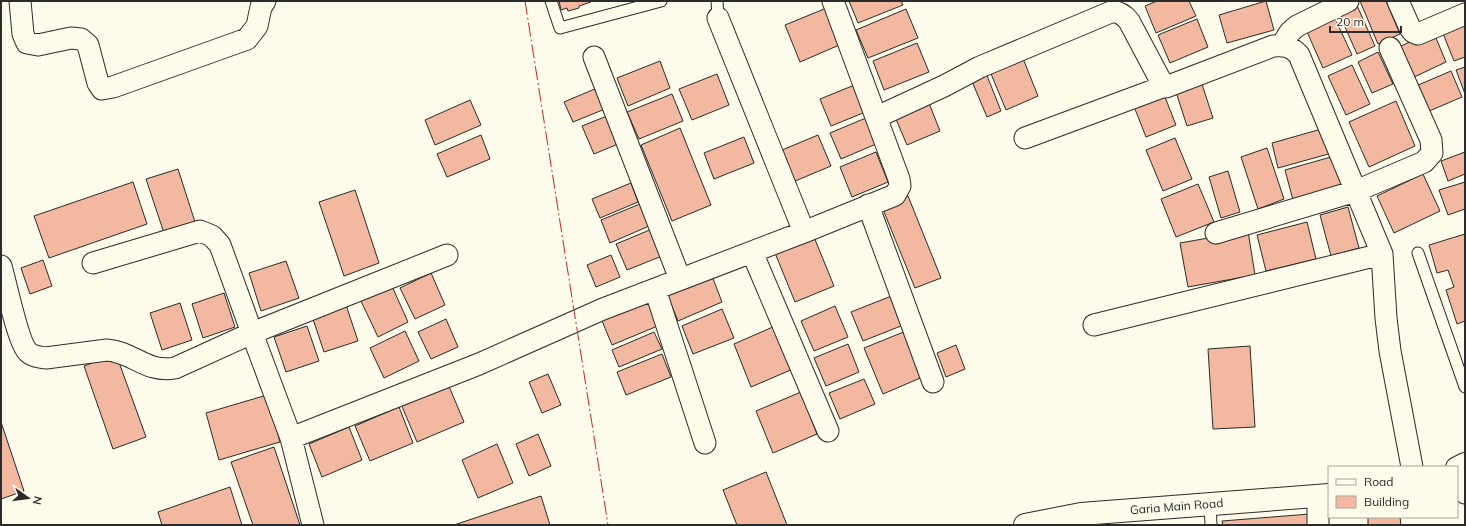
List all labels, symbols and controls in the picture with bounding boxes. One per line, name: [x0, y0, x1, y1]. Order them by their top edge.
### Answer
scale bar: [1330, 8, 1401, 34]
text: 20 m: [1336, 14, 1364, 29]
legend: [1328, 466, 1458, 518]
text: Road: [1364, 474, 1393, 489]
north arrow: [8, 478, 48, 518]
text: Building: [1364, 494, 1409, 509]
text: N: [30, 495, 46, 506]
street label: Garia Main Road: [1129, 495, 1224, 517]

